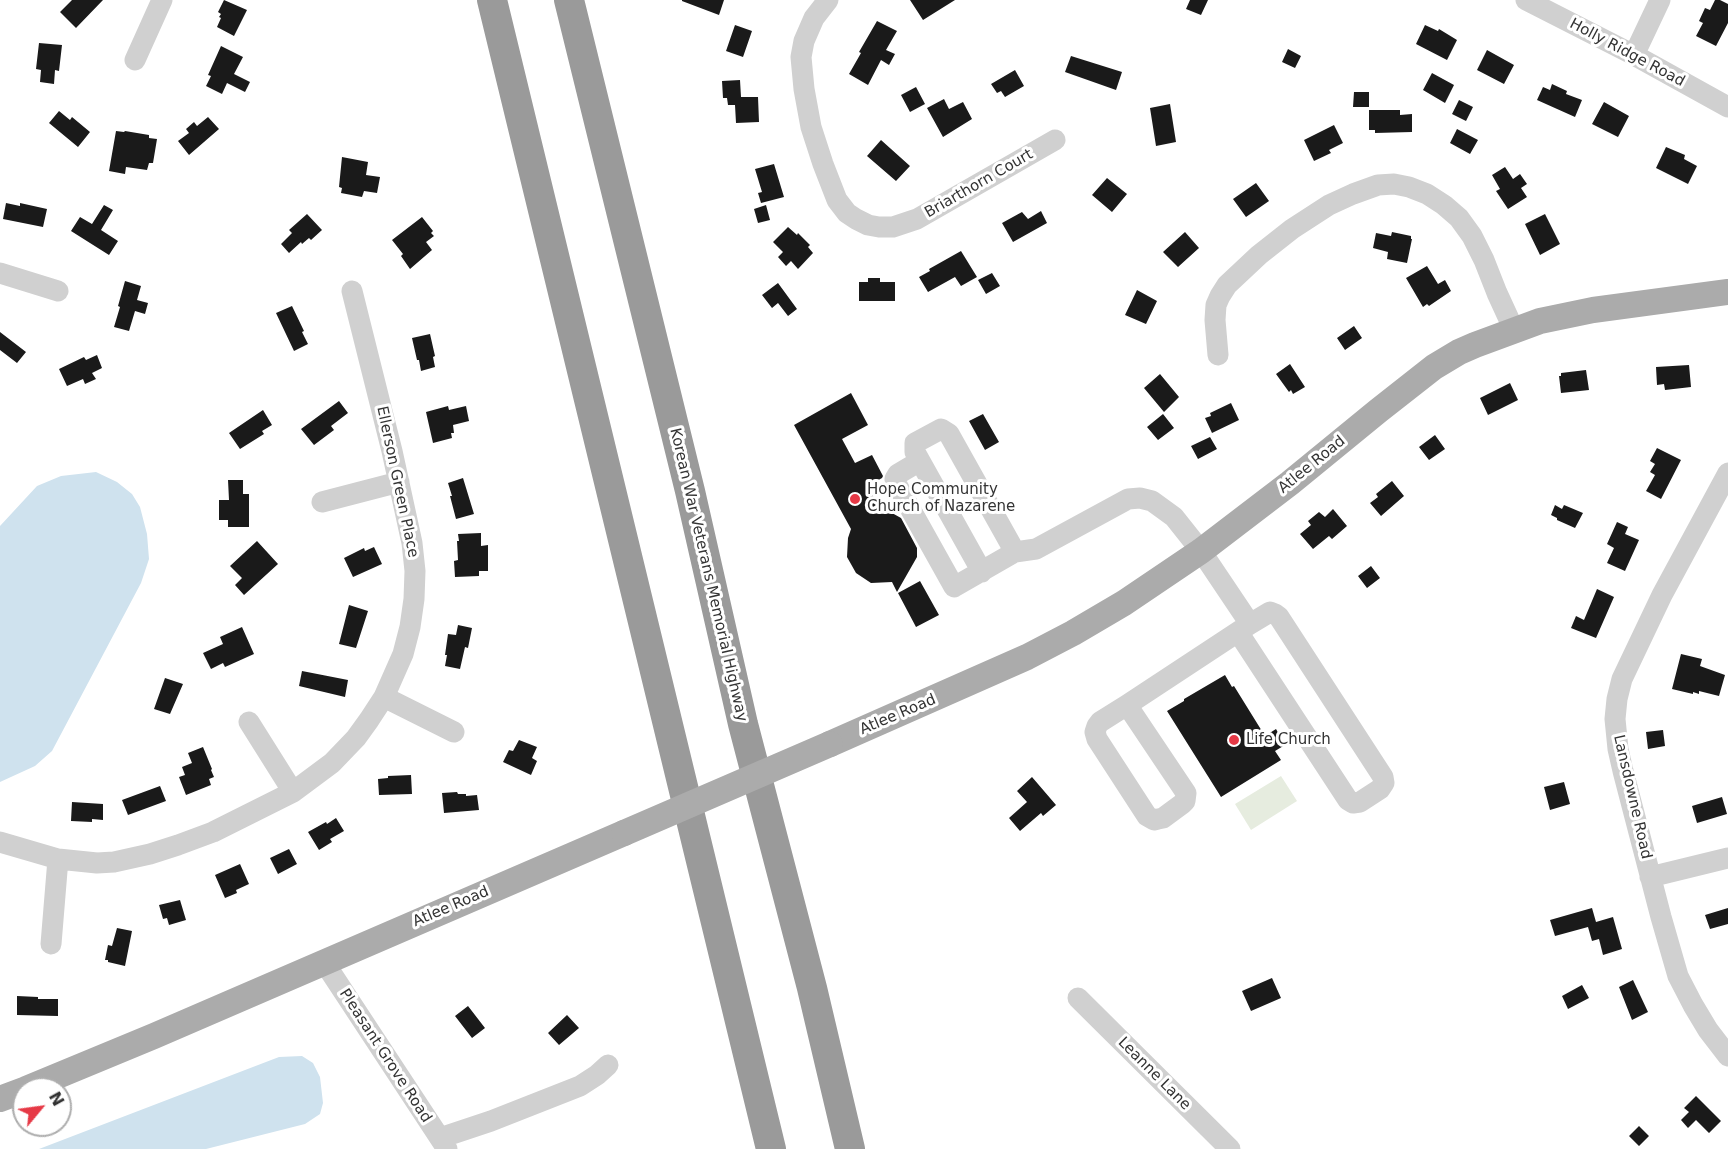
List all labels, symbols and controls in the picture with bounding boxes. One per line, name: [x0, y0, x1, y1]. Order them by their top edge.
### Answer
street label: Holly Ridge Road: [1566, 15, 1688, 91]
street label: Briarthorn Court: [922, 146, 1036, 222]
street label: Ellerson Green Place: [372, 405, 422, 559]
street label: Korean War Veterans Memorial Highway: [665, 426, 751, 724]
street label: Atlee Road: [1275, 433, 1349, 497]
place label: Hope Community Church of Nazarene: [867, 481, 1015, 516]
marker: Hope Community Church of Nazarene: [848, 492, 862, 506]
street label: Atlee Road: [857, 691, 939, 739]
place label: Life Church: [1246, 731, 1331, 749]
marker: Life Church: [1227, 733, 1241, 747]
street label: Lansdowne Road: [1609, 733, 1655, 861]
street label: Atlee Road: [410, 883, 492, 931]
street label: Pleasant Grove Road: [335, 986, 435, 1126]
street label: Leanne Lane: [1114, 1034, 1194, 1114]
north arrow: [12, 1077, 72, 1137]
text: N: [45, 1089, 68, 1109]

